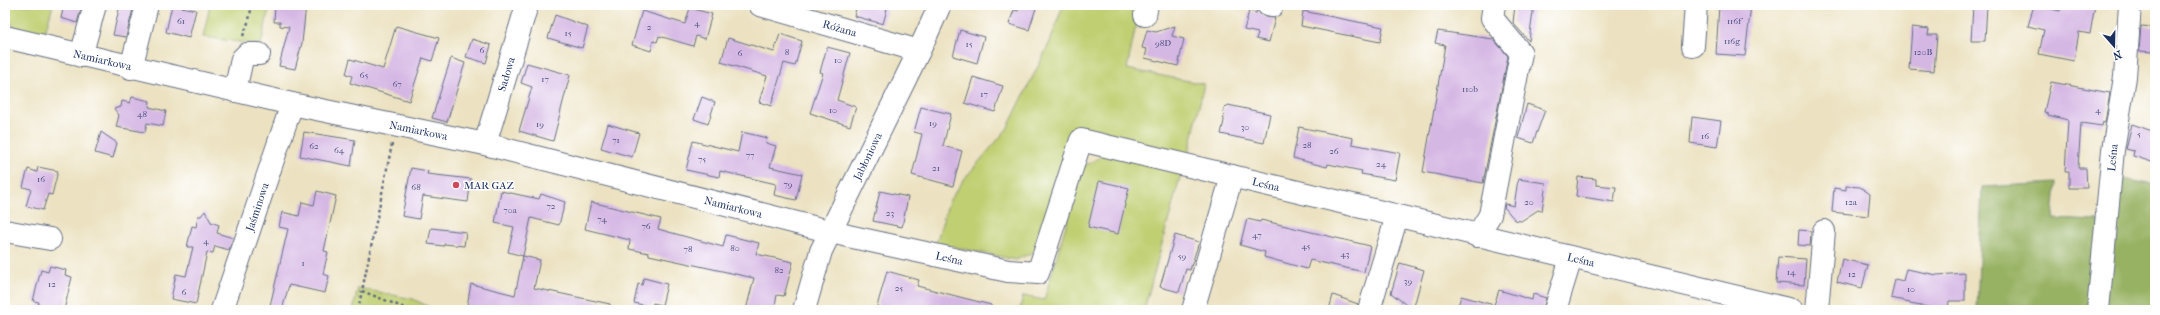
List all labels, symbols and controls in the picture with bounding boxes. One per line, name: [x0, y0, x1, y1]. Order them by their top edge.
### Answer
house number: 61: [177, 16, 185, 26]
house number: 116f: [1727, 16, 1743, 26]
street label: Różana: [821, 17, 859, 39]
house number: 4: [694, 18, 700, 28]
house number: 2: [647, 22, 652, 32]
north arrow: [2094, 26, 2134, 66]
house number: 15: [564, 28, 572, 38]
house number: 116g: [1724, 36, 1740, 46]
house number: 98D: [1155, 38, 1171, 48]
house number: 15: [965, 39, 973, 49]
house number: 6: [480, 45, 485, 55]
street label: Namiarkowa: [72, 47, 134, 73]
house number: 8: [785, 47, 790, 57]
house number: 120B: [1914, 47, 1932, 57]
text: N: [2110, 47, 2123, 63]
house number: 6: [738, 48, 743, 58]
street label: Sadowa: [495, 54, 518, 93]
house number: 10: [834, 55, 842, 65]
house number: 65: [360, 70, 368, 80]
house number: 17: [541, 74, 549, 84]
house number: 67: [392, 79, 402, 89]
house number: 110b: [1462, 84, 1478, 94]
house number: 17: [980, 89, 988, 99]
house number: 10: [829, 105, 837, 115]
house number: 4: [2095, 105, 2101, 115]
house number: 48: [137, 109, 147, 119]
street label: Namiarkowa: [388, 118, 450, 143]
house number: 19: [929, 118, 937, 128]
house number: 19: [536, 119, 544, 129]
house number: 30: [1241, 122, 1249, 132]
street label: Jabłoniowa: [850, 129, 885, 183]
house number: 5: [2137, 129, 2141, 139]
house number: 16: [1701, 131, 1709, 141]
house number: 71: [612, 135, 620, 145]
house number: 28: [1302, 140, 1312, 150]
house number: 62: [309, 141, 319, 151]
street label: Leśna: [2105, 142, 2121, 172]
house number: 64: [334, 145, 345, 155]
house number: 26: [1329, 146, 1339, 156]
house number: 77: [746, 150, 755, 160]
house number: 75: [698, 154, 706, 164]
house number: 24: [1376, 159, 1387, 169]
house number: 21: [932, 163, 940, 173]
house number: 16: [37, 174, 45, 184]
street label: Leśna: [1251, 175, 1282, 194]
place label: MAR GAZ: [464, 179, 514, 192]
house number: 79: [783, 179, 793, 189]
street label: Jaśminowa: [242, 180, 272, 234]
marker: MAR GAZ: [451, 180, 461, 190]
house number: 68: [411, 182, 421, 192]
street label: Namiarkowa: [703, 193, 765, 221]
house number: 20: [1524, 197, 1534, 207]
house number: 12a: [1845, 197, 1858, 207]
house number: 72: [547, 201, 556, 211]
house number: 70a: [503, 205, 518, 215]
house number: 23: [886, 208, 894, 218]
house number: 74: [597, 214, 607, 224]
house number: 76: [641, 221, 651, 231]
house number: 47: [1252, 230, 1262, 240]
house number: 4: [203, 236, 209, 246]
house number: 45: [1302, 241, 1311, 251]
house number: 80: [730, 243, 740, 253]
house number: 78: [684, 244, 693, 254]
street label: Leśna: [934, 249, 965, 268]
house number: 43: [1340, 249, 1350, 259]
street label: Leśna: [1566, 250, 1597, 269]
house number: 59: [1178, 251, 1187, 261]
house number: 1: [301, 258, 305, 268]
house number: 82: [774, 265, 784, 275]
house number: 14: [1787, 267, 1796, 277]
house number: 12: [1848, 269, 1856, 279]
house number: 39: [1404, 276, 1412, 286]
house number: 12: [48, 279, 56, 289]
house number: 25: [895, 283, 903, 293]
house number: 10: [1907, 284, 1915, 294]
house number: 6: [182, 287, 187, 297]

